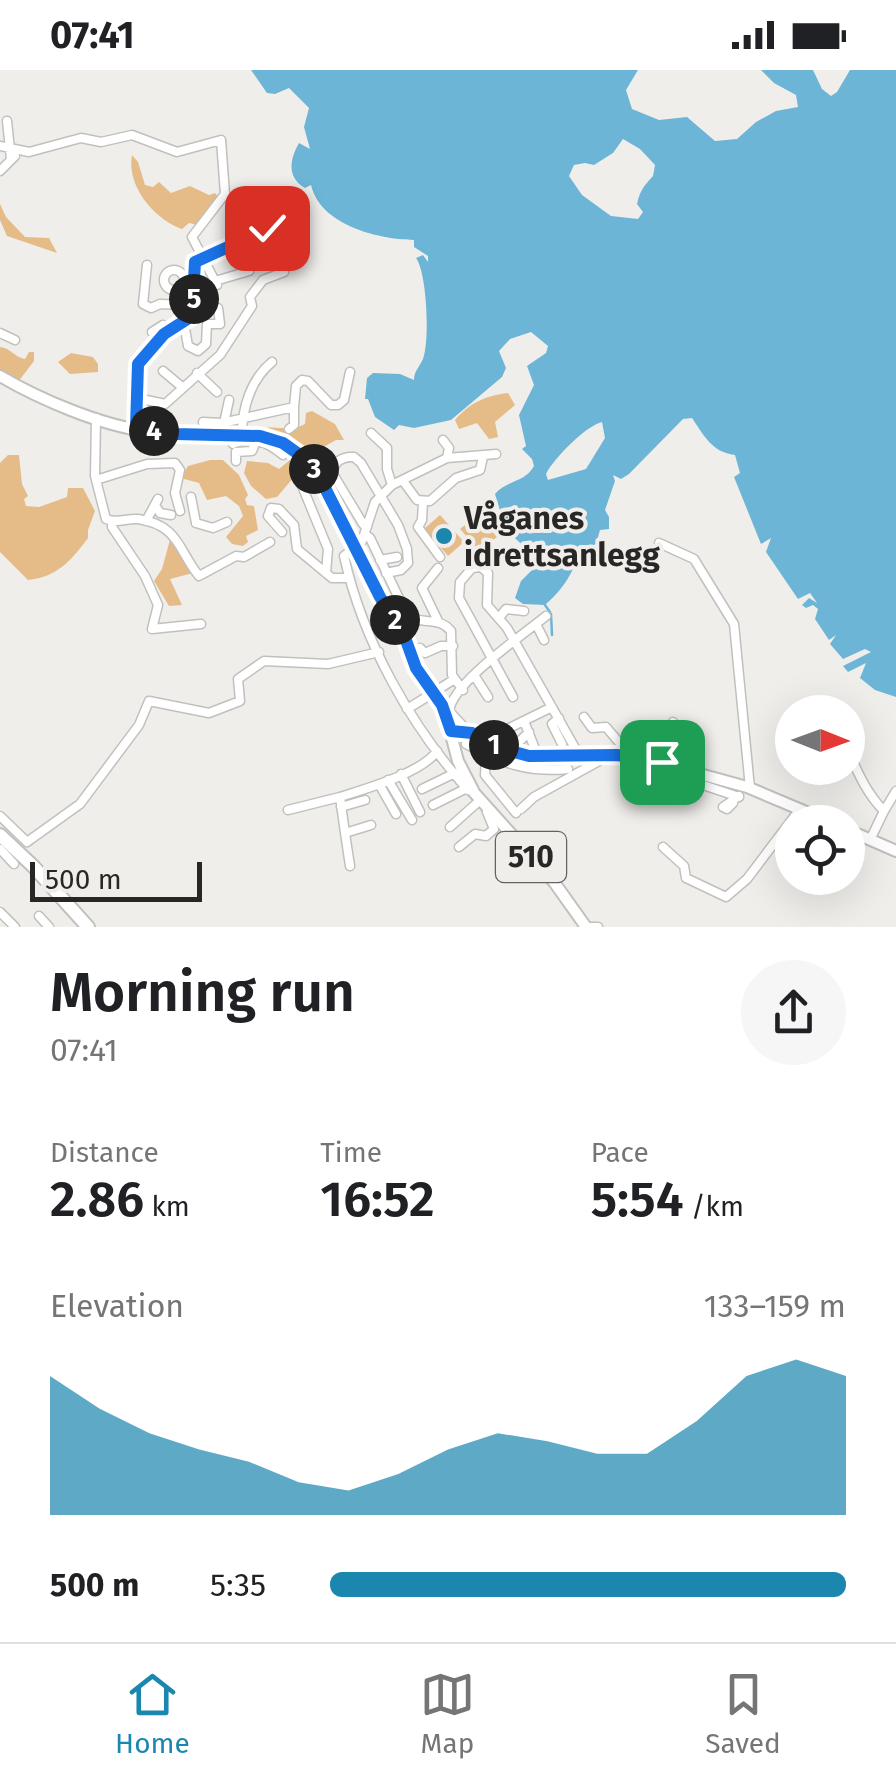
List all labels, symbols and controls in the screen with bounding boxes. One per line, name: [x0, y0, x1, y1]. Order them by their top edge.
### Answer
text: 07:41: [50, 12, 135, 58]
pin: [225, 186, 310, 271]
icon: check: [240, 201, 295, 256]
pin: 5: [169, 274, 219, 324]
text: 5: [186, 282, 202, 315]
pin: 4: [129, 406, 179, 456]
text: 4: [146, 414, 162, 447]
pin: 3: [289, 444, 339, 494]
text: 3: [307, 452, 321, 485]
place label: Våganes idrettsanlegg: [463, 499, 660, 574]
marker: Våganes idrettsanlegg: [433, 525, 455, 547]
pin: 2: [370, 595, 420, 645]
text: 2: [388, 603, 402, 636]
north arrow: [775, 695, 865, 785]
map controls: [775, 695, 865, 895]
pin: 1: [469, 720, 519, 770]
pin: [620, 720, 705, 805]
text: 1: [488, 728, 501, 761]
icon: arrive: [635, 735, 690, 790]
button: locate: [775, 805, 865, 895]
road number: 510: [496, 832, 566, 882]
scale bar: [30, 857, 202, 901]
text: 500 m: [45, 863, 122, 896]
text: Morning run: [50, 960, 355, 1026]
button: share: [741, 960, 846, 1065]
text: 07:41: [50, 1031, 118, 1069]
text: Distance: [50, 1136, 159, 1169]
text: Time: [320, 1136, 382, 1169]
text: Pace: [591, 1136, 649, 1169]
text: 2.86: [50, 1169, 144, 1229]
text: 16:52: [320, 1169, 435, 1229]
text: 5:54: [591, 1169, 684, 1229]
text: km: [144, 1190, 190, 1223]
text: /km: [684, 1190, 744, 1223]
text: Elevation: [50, 1287, 184, 1325]
text: 133–159 m: [704, 1287, 846, 1325]
text: 500 m: [50, 1566, 139, 1604]
text: 5:35: [210, 1566, 266, 1604]
tab: Home: [115, 1667, 190, 1760]
tab: Map: [420, 1667, 475, 1760]
tab: Saved: [705, 1667, 781, 1760]

